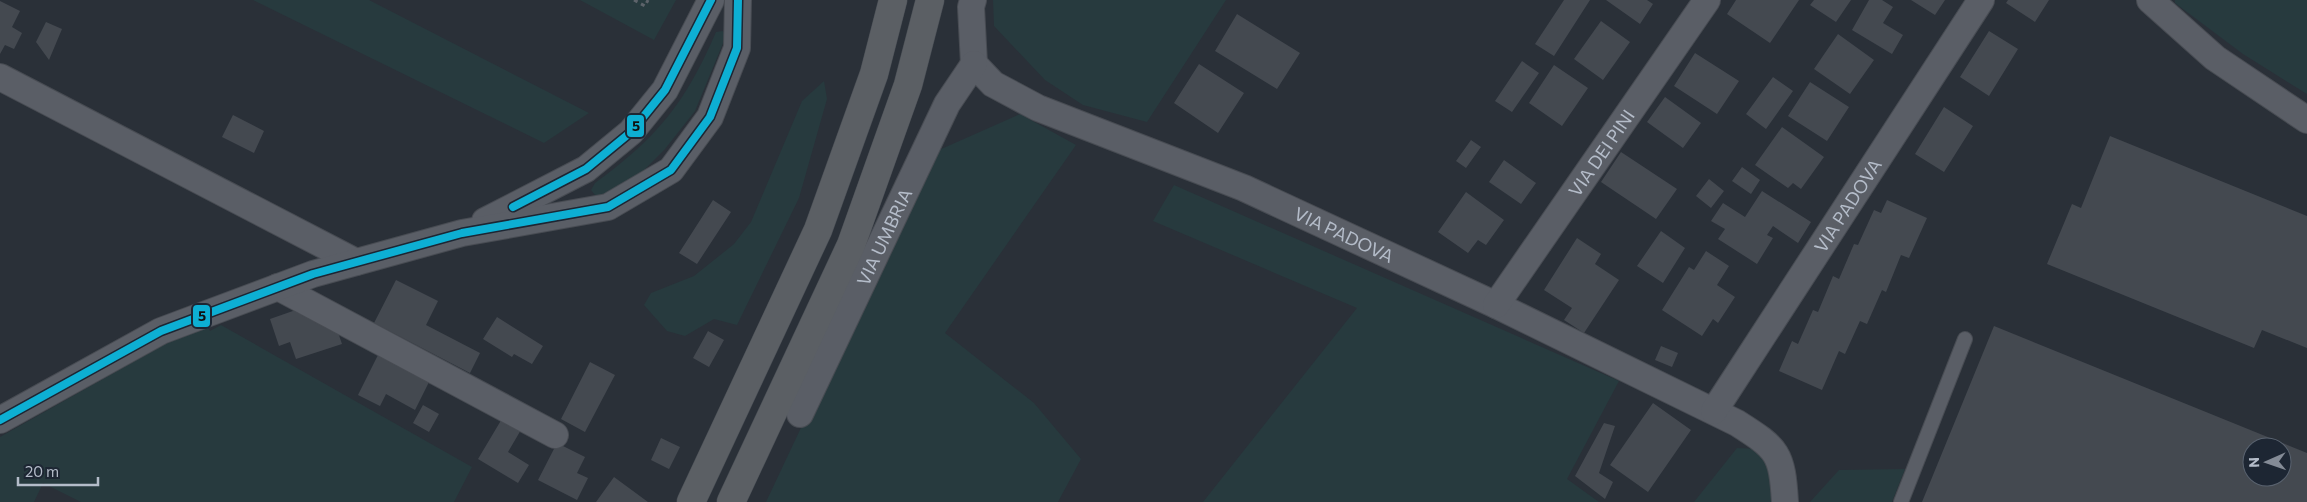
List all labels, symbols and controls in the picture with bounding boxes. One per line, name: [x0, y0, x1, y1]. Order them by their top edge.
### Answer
street label: VIA DEI PINI: [1564, 105, 1639, 200]
line badge: 5: [626, 114, 645, 138]
text: 5: [632, 117, 640, 134]
street label: VIA PADOVA: [1809, 155, 1886, 256]
street label: VIA UMBRIA: [852, 185, 916, 289]
street label: VIA PADOVA: [1291, 202, 1397, 267]
line badge: 5: [192, 304, 211, 328]
text: 5: [198, 307, 206, 324]
north arrow: [2242, 437, 2292, 487]
scale bar: [18, 454, 98, 486]
text: N: [2245, 457, 2262, 468]
text: 20 m: [25, 462, 59, 480]

